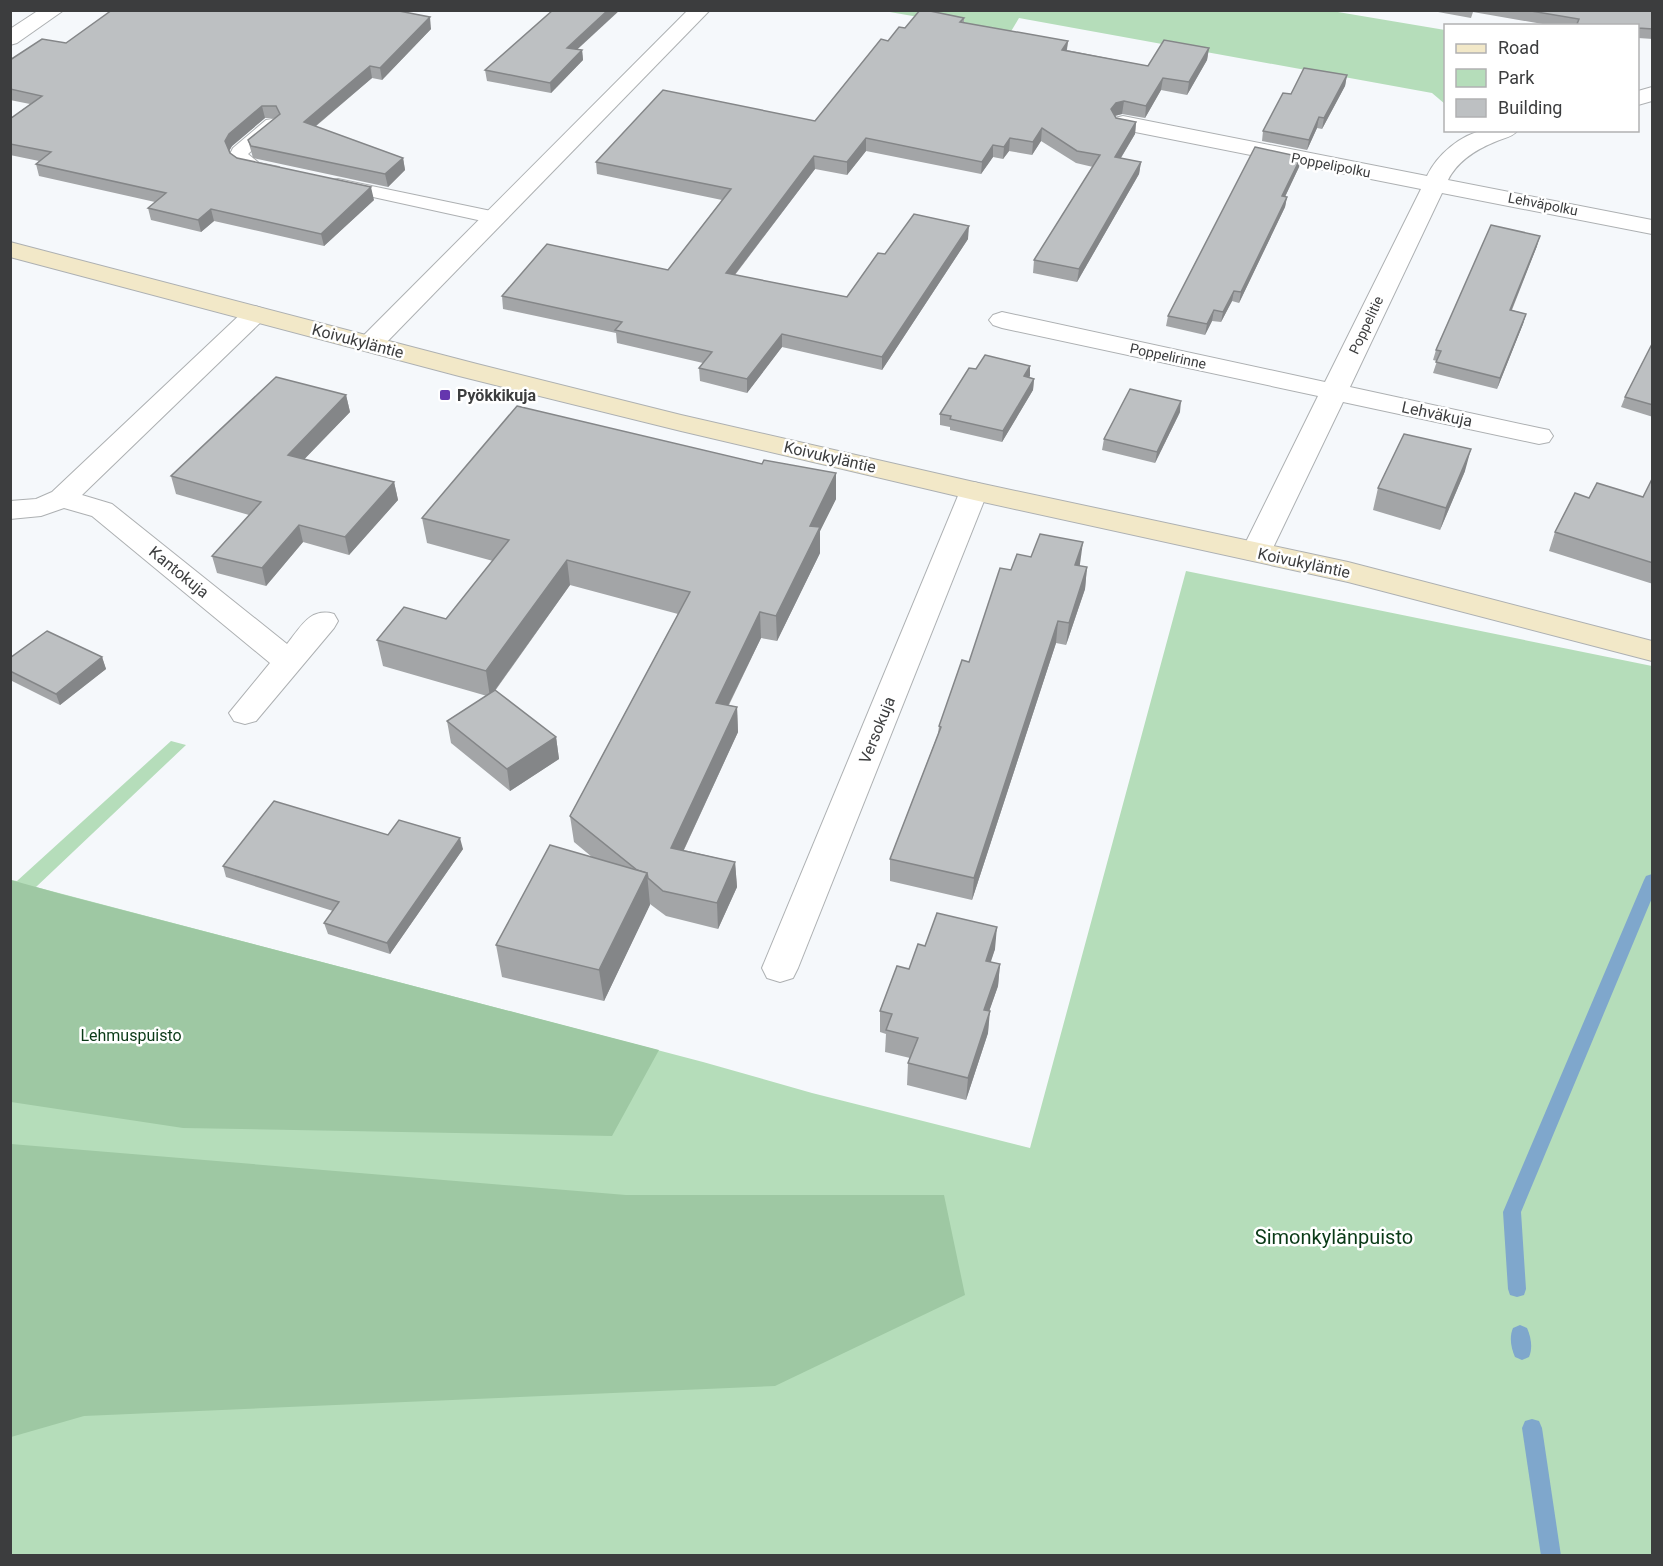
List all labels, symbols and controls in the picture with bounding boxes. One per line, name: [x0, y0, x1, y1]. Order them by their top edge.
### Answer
legend: [1444, 24, 1639, 132]
text: Road: [1498, 37, 1539, 58]
text: Park: [1498, 67, 1535, 88]
text: Building: [1498, 97, 1562, 118]
street label: Poppelipolku: [1290, 149, 1372, 181]
street label: Lehväpolku: [1507, 189, 1579, 219]
street label: Poppelitie: [1346, 293, 1386, 357]
street label: Koivukyläntie: [310, 320, 406, 362]
street label: Poppelirinne: [1128, 340, 1208, 372]
place label: Pyökkikuja: [457, 386, 536, 405]
marker: Pyökkikuja: [438, 388, 452, 402]
street label: Lehväkuja: [1400, 397, 1474, 431]
street label: Koivukyläntie: [782, 437, 878, 477]
street label: Kantokuja: [145, 542, 213, 602]
street label: Koivukyläntie: [1256, 544, 1352, 582]
street label: Versokuja: [855, 694, 899, 766]
park label: Lehmuspuisto: [80, 1026, 182, 1045]
park label: Simonkylänpuisto: [1255, 1225, 1413, 1249]

